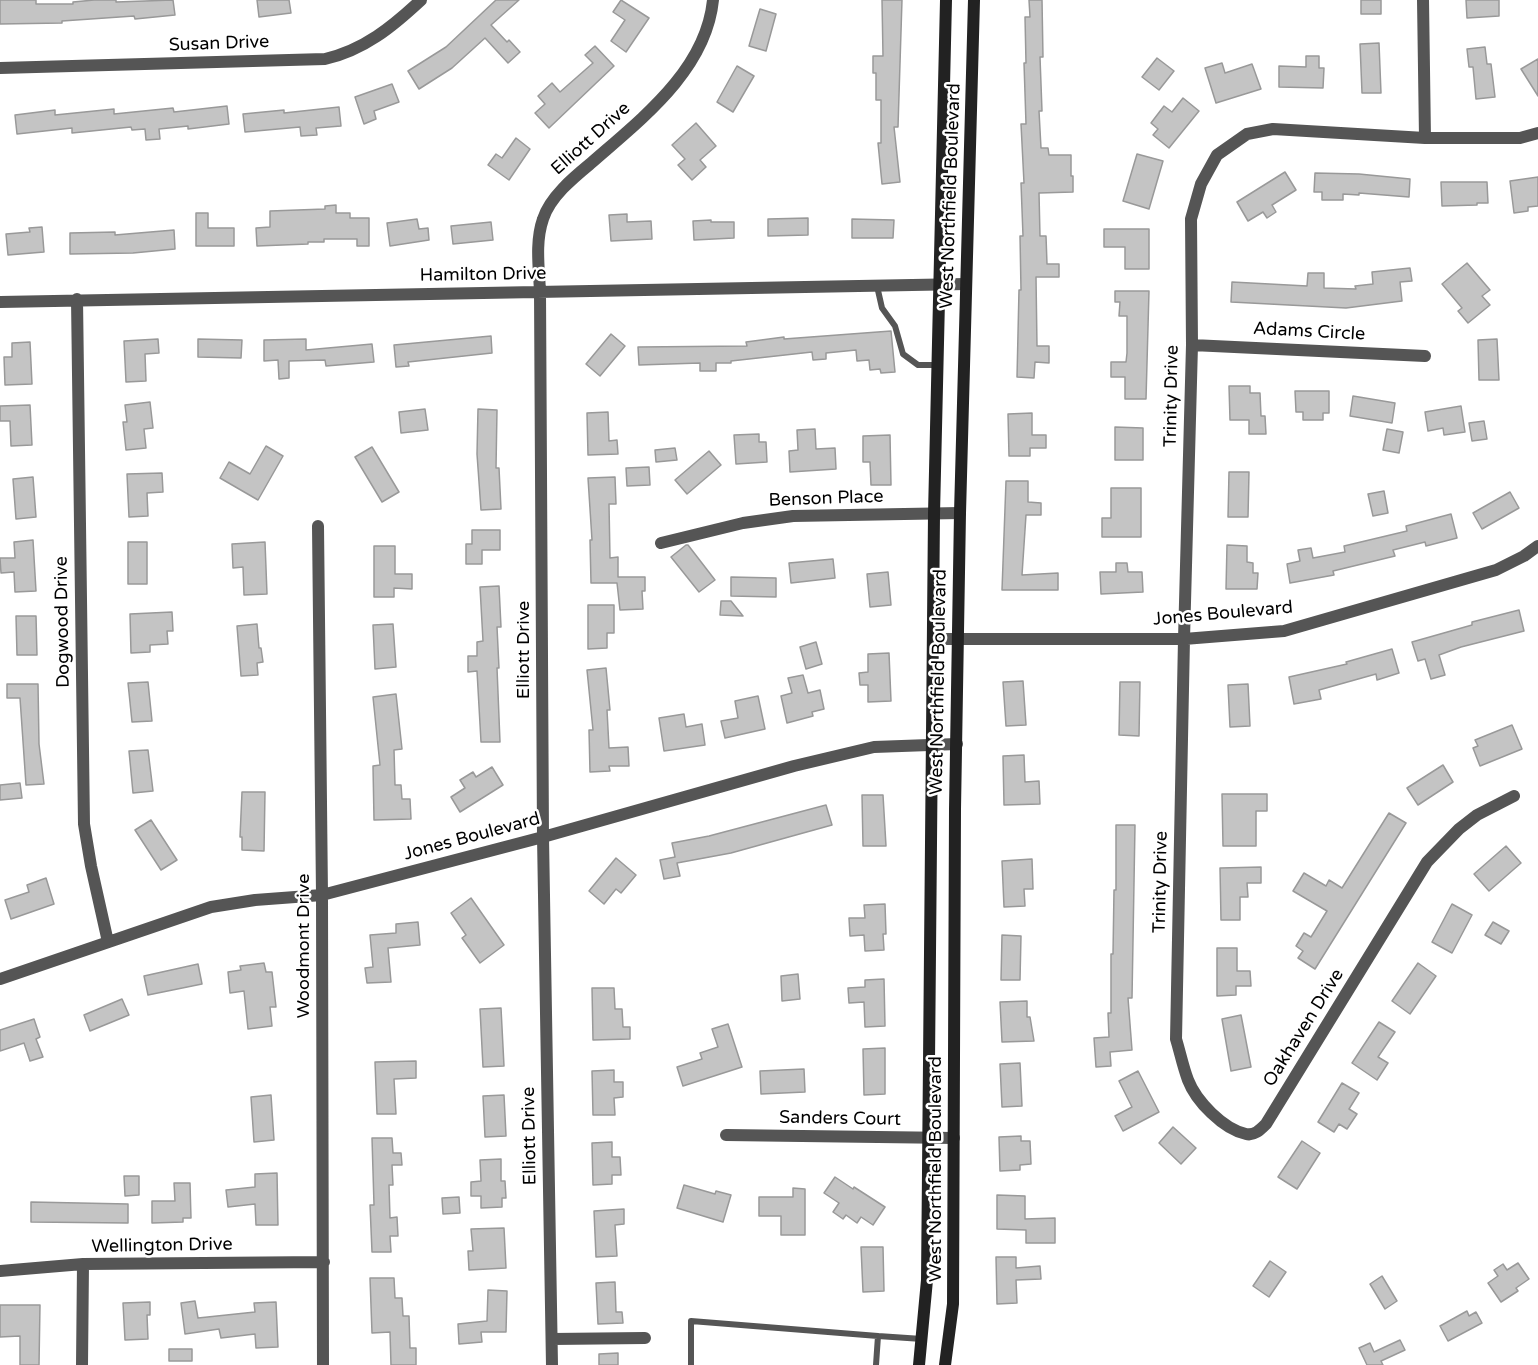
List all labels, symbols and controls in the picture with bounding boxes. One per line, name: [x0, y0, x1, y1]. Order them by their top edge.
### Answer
street label: Susan Drive: [168, 31, 270, 57]
street label: West Northfield Boulevard: [936, 83, 966, 309]
street label: Elliott Drive: [547, 98, 635, 180]
street label: Hamilton Drive: [419, 263, 547, 287]
street label: Adams Circle: [1252, 318, 1366, 346]
street label: Trinity Drive: [1160, 345, 1184, 447]
street label: Benson Place: [768, 486, 884, 512]
street label: Dogwood Drive: [51, 556, 75, 688]
street label: West Northfield Boulevard: [926, 569, 952, 795]
street label: Jones Boulevard: [1152, 597, 1294, 631]
street label: Elliott Drive: [513, 601, 535, 699]
street label: Jones Boulevard: [401, 808, 543, 866]
street label: Trinity Drive: [1149, 831, 1173, 933]
street label: Woodmont Drive: [293, 874, 315, 1018]
street label: Oakhaven Drive: [1259, 965, 1349, 1091]
street label: West Northfield Boulevard: [925, 1056, 947, 1282]
street label: Elliott Drive: [518, 1087, 542, 1185]
street label: Sanders Court: [779, 1107, 901, 1131]
street label: Wellington Drive: [91, 1234, 233, 1258]

